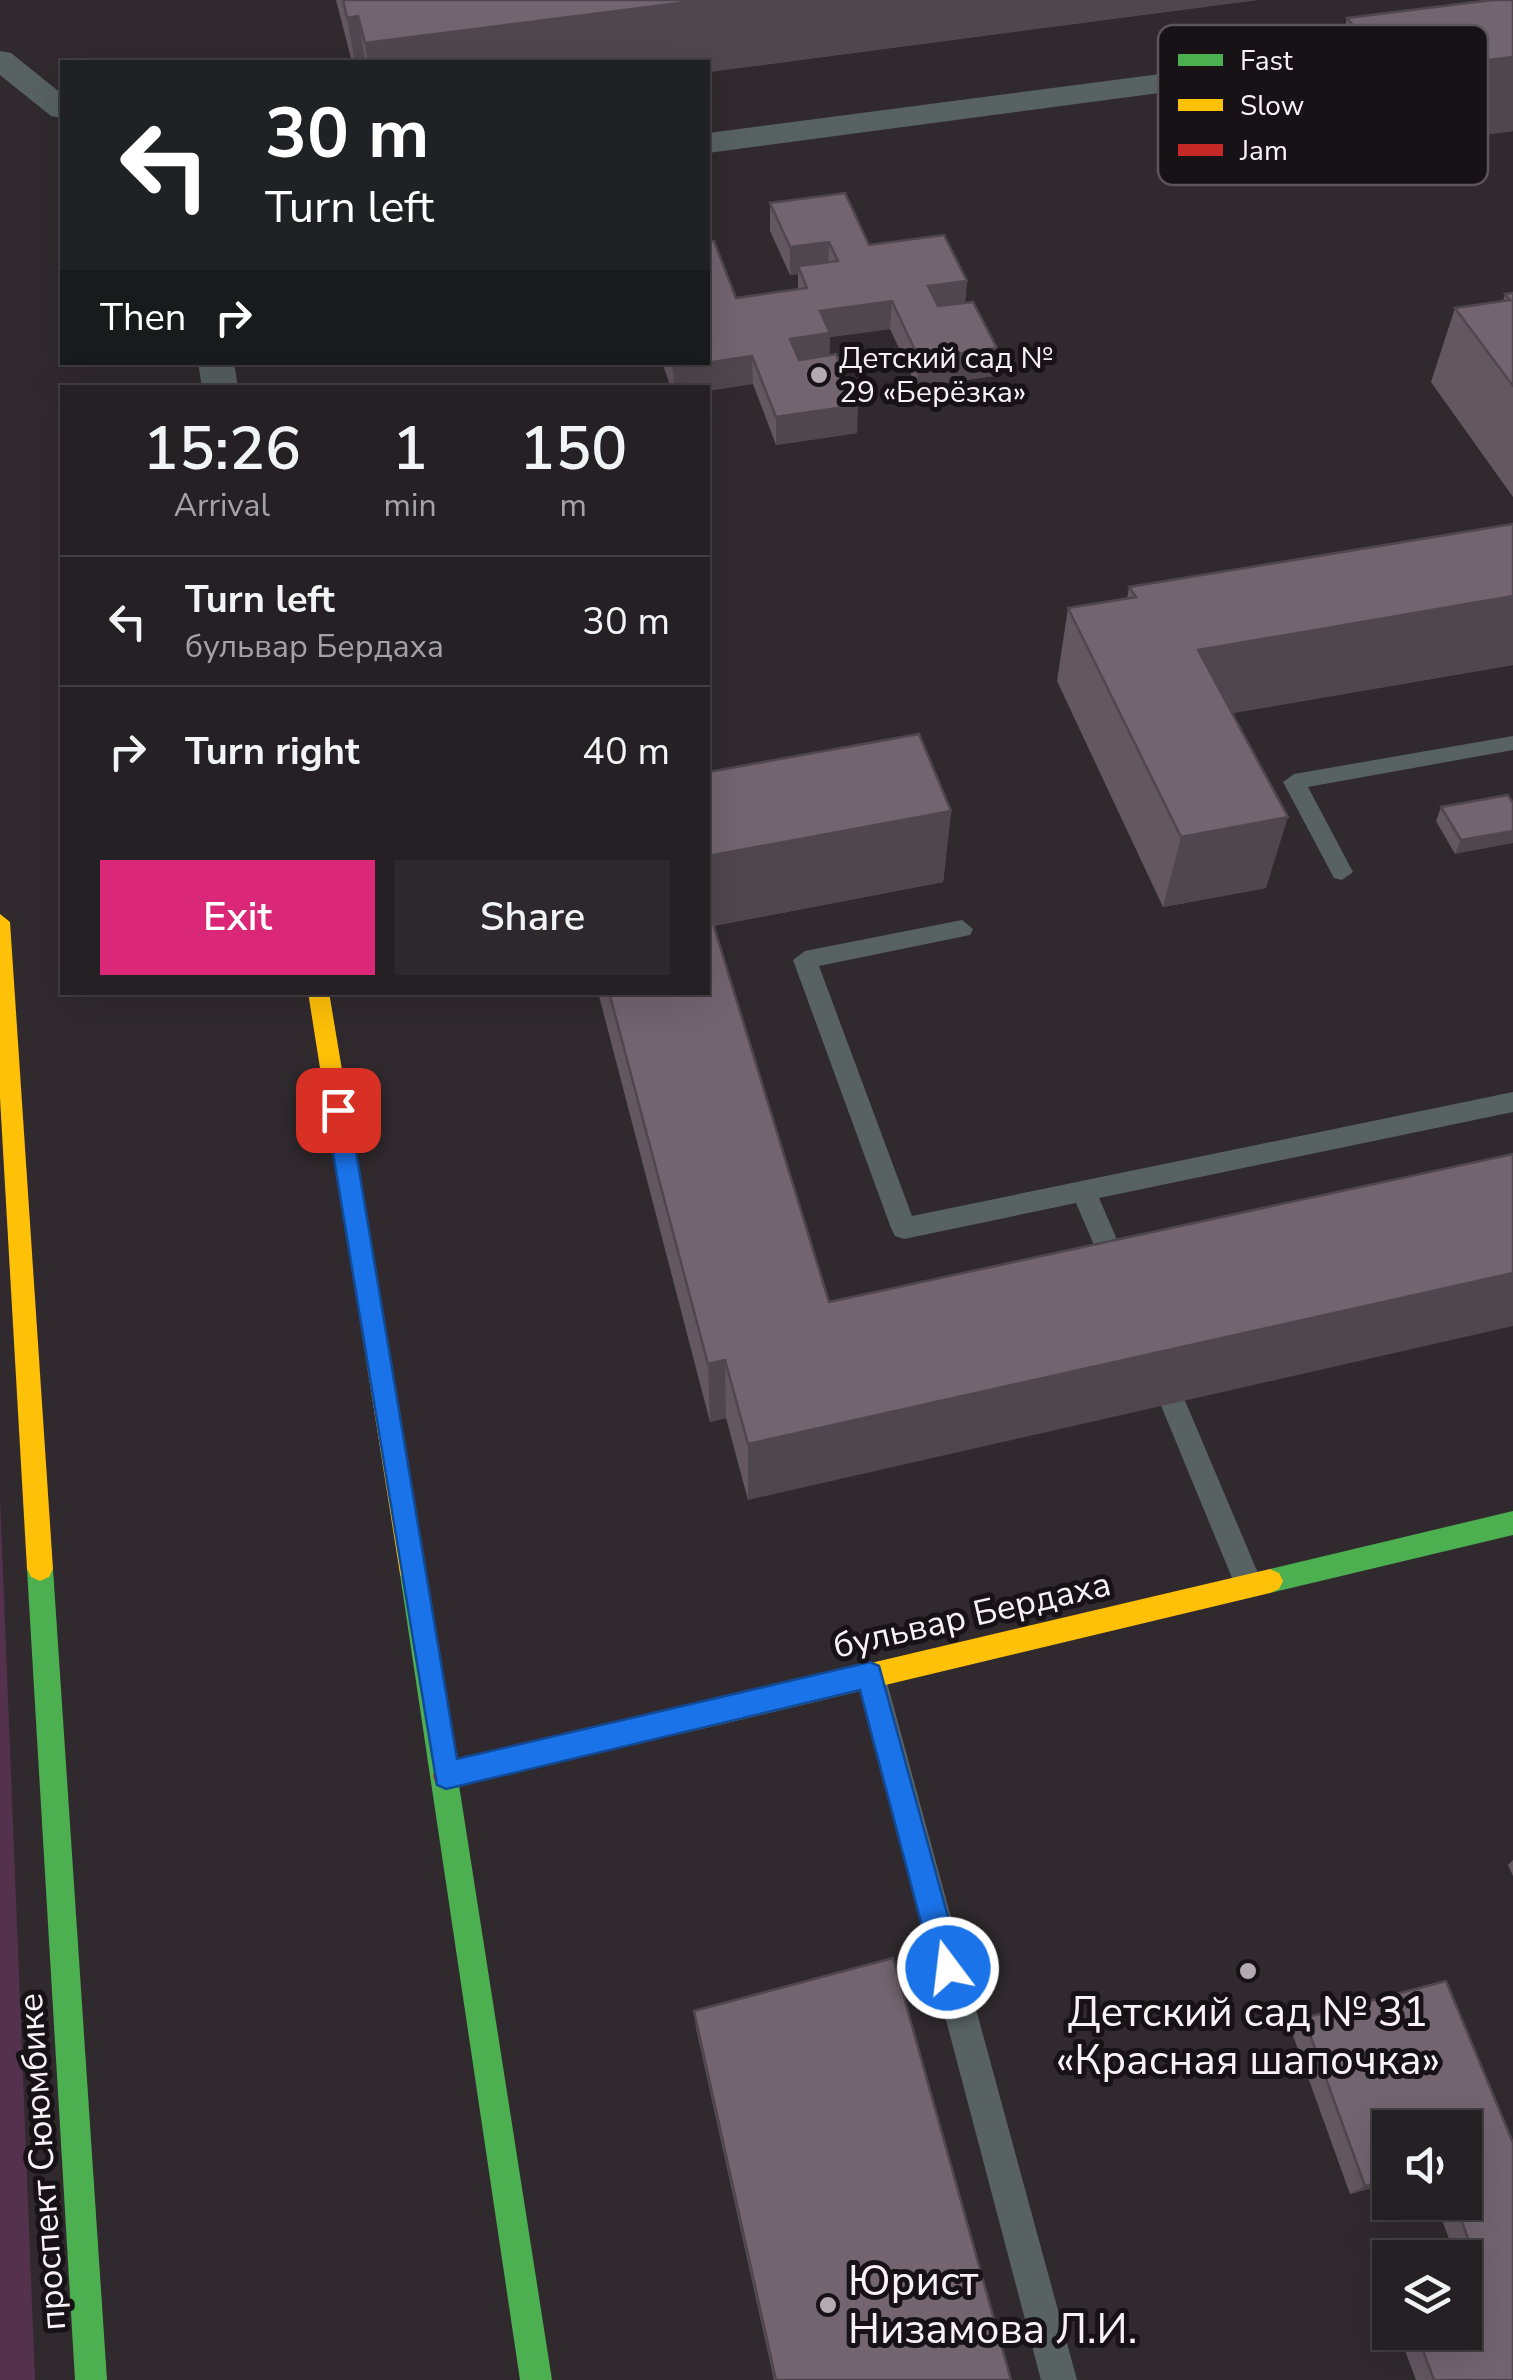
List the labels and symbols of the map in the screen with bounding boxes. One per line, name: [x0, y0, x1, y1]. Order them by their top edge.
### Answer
legend: [1158, 25, 1488, 185]
text: Fast: [1240, 42, 1293, 80]
text: Slow: [1240, 87, 1304, 125]
text: Jam: [1239, 132, 1288, 170]
place label: Детский сад № 29 «Берёзка»: [839, 338, 1053, 413]
marker: Детский сад № 29 «Берёзка»: [808, 364, 830, 386]
pin: [296, 1068, 381, 1153]
street label: бульвар Бердаха: [829, 1560, 1115, 1670]
position arrow: [896, 1916, 1000, 2020]
marker: Детский сад № 31 «Красная шапочка»: [1237, 1960, 1259, 1982]
place label: Детский сад № 31 «Красная шапочка»: [1056, 1984, 1440, 2089]
street label: проспект Сююмбике: [7, 1992, 77, 2332]
place label: Юрист Низамова Л.И.: [848, 2253, 1137, 2358]
marker: Юрист Низамова Л.И.: [817, 2294, 839, 2316]

